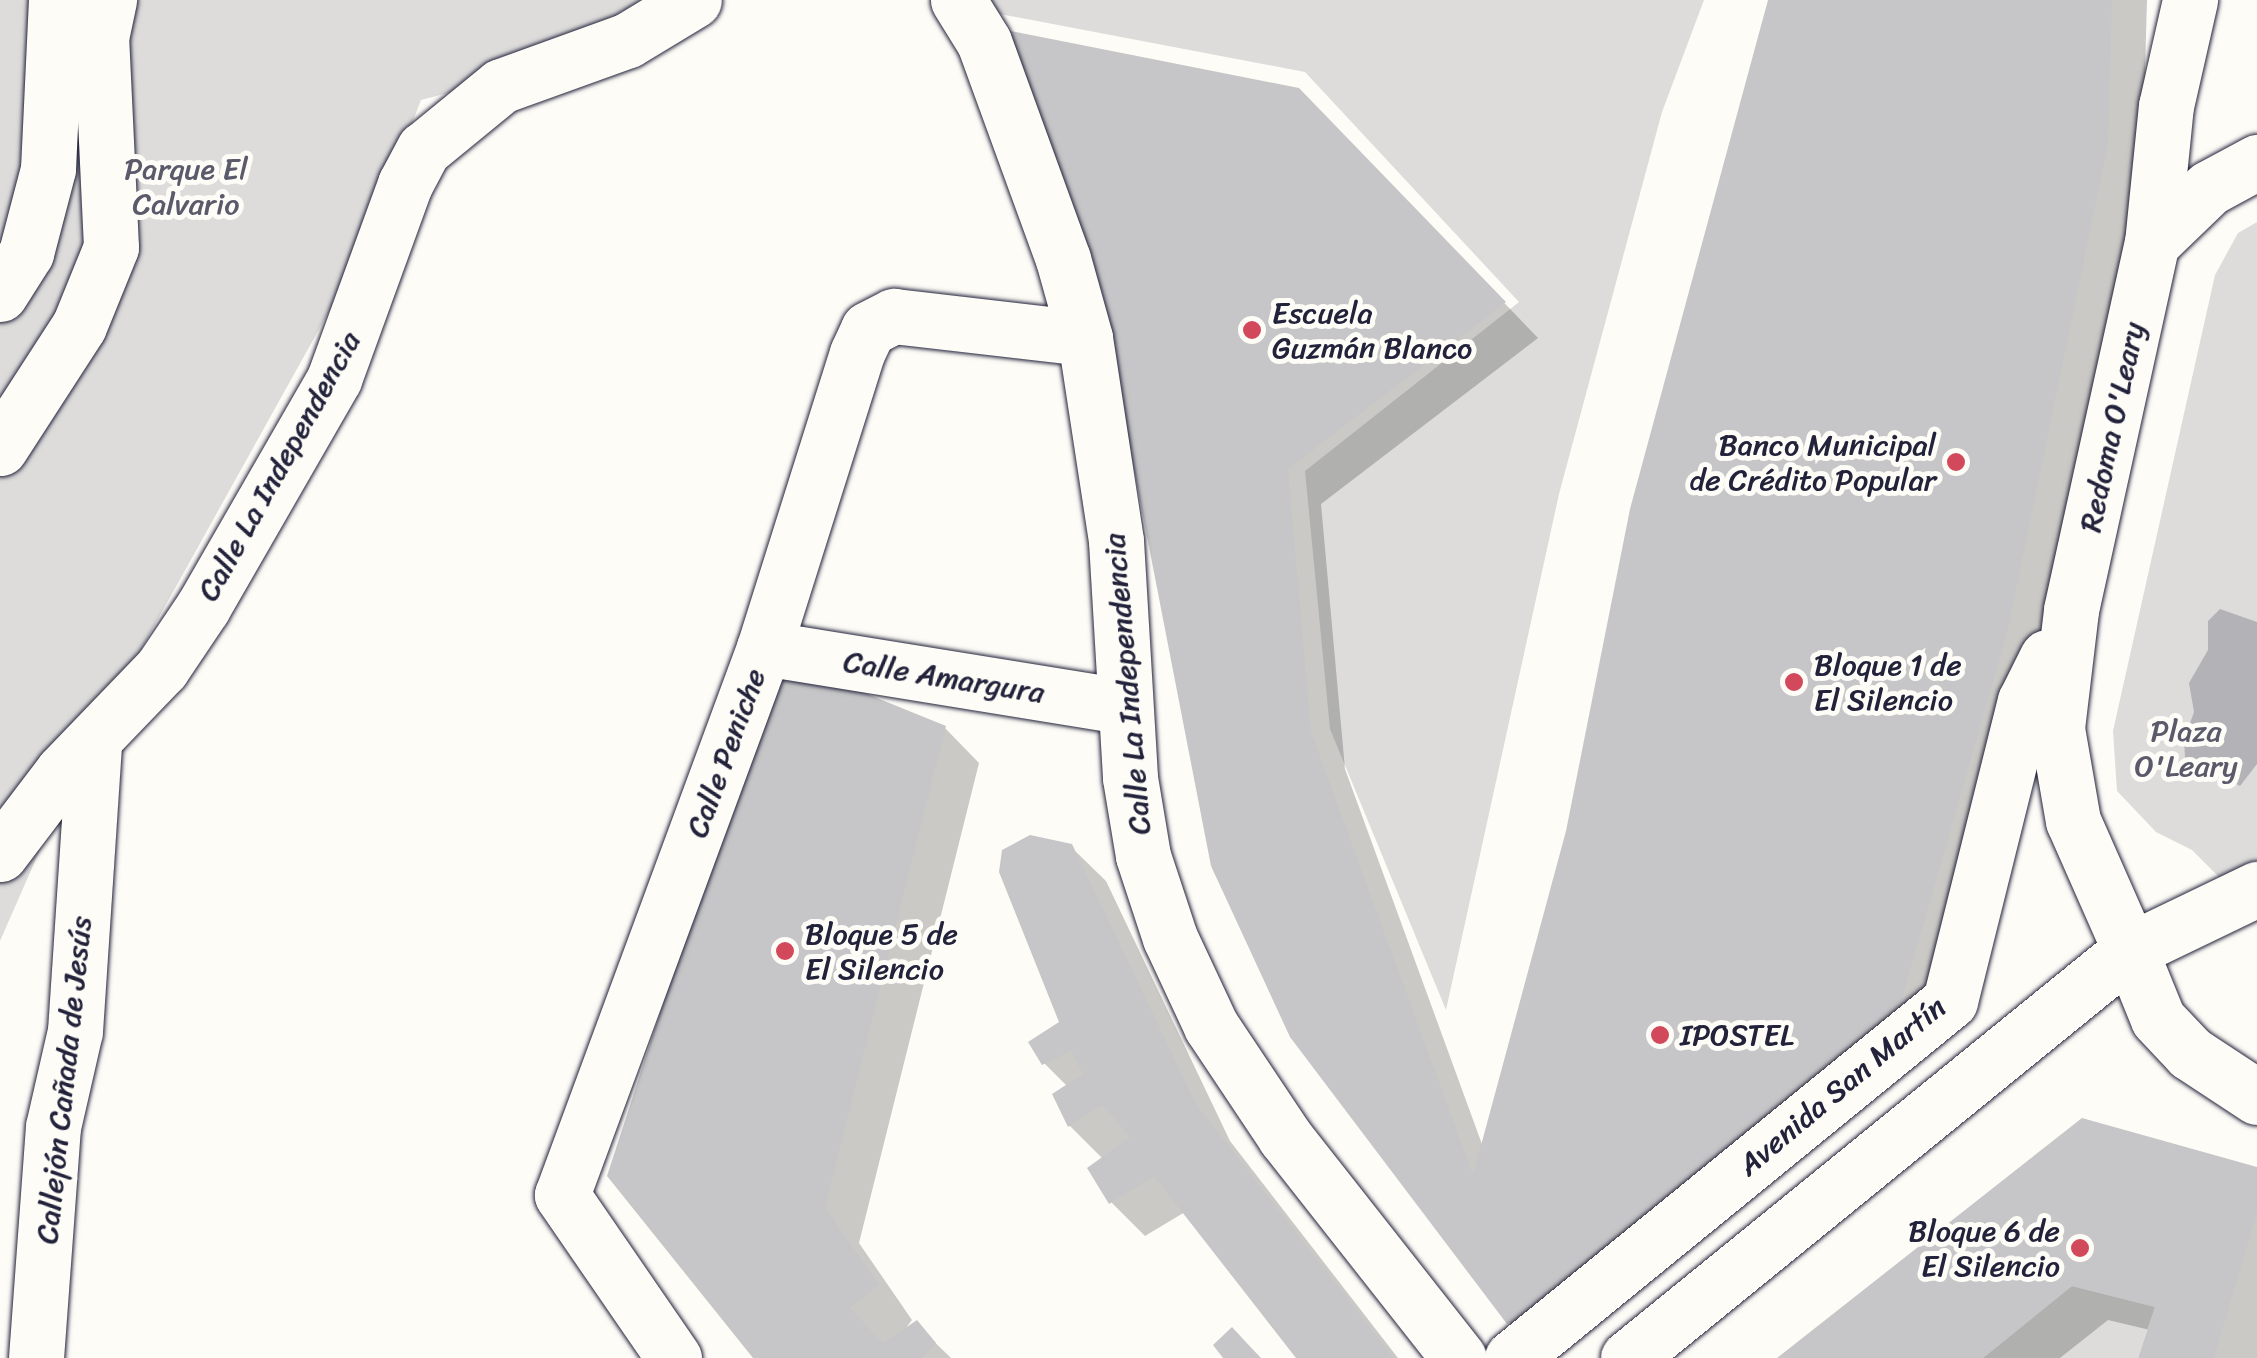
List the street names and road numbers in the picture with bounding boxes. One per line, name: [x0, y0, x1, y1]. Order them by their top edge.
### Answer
street label: Redoma O'Leary: [2072, 319, 2152, 535]
street label: Calle La Independencia: [190, 325, 368, 607]
street label: Calle La Independencia: [1096, 532, 1158, 836]
street label: Calle Amargura: [841, 643, 1047, 711]
street label: Calle Peniche: [679, 664, 773, 842]
street label: Callejón Cañada de Jesús: [29, 914, 99, 1246]
street label: Avenida San Martín: [1731, 989, 1953, 1183]

